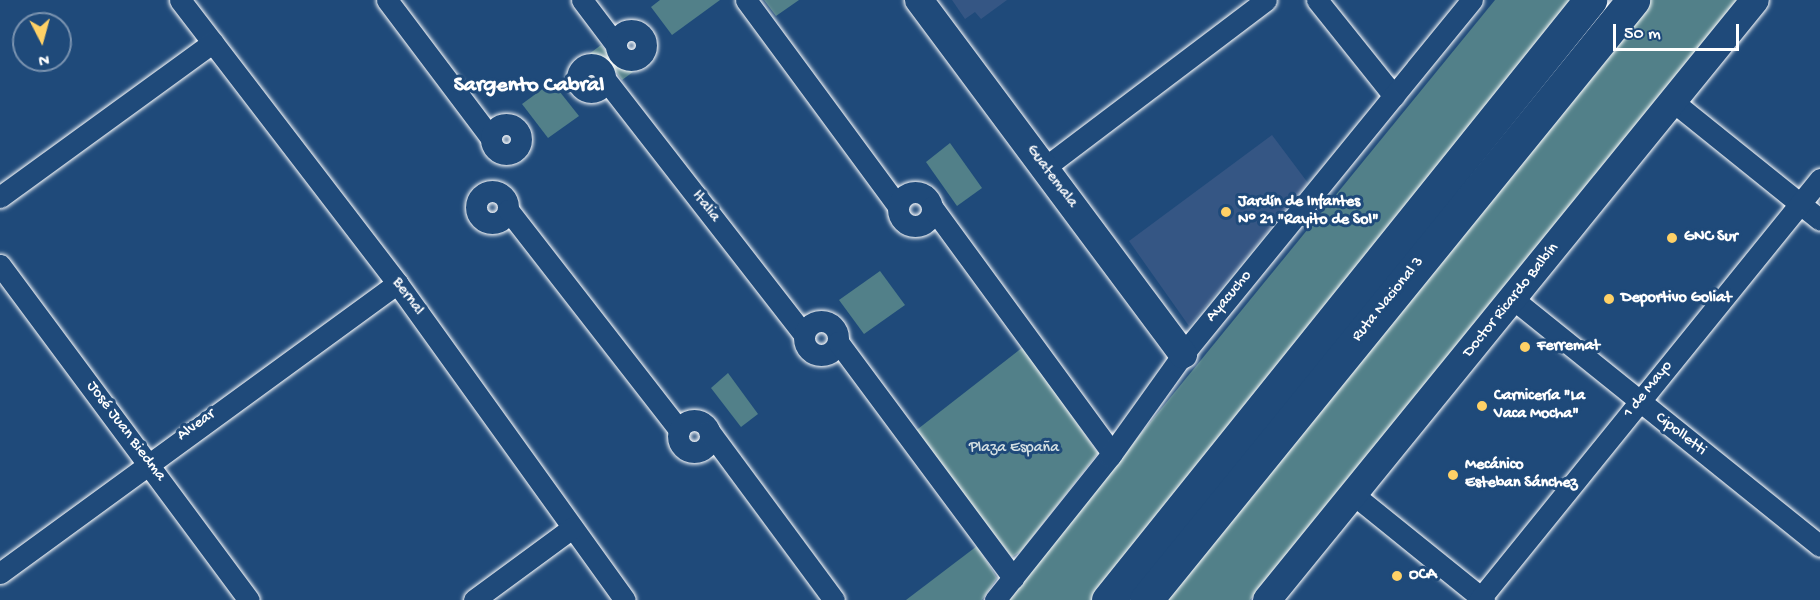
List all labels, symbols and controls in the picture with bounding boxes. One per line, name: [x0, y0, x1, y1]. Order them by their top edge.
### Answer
north arrow: [12, 12, 72, 72]
scale bar: [1616, 12, 1742, 50]
text: 50 m: [1624, 24, 1661, 45]
text: N: [38, 48, 50, 68]
district label: Sargento Cabral: [454, 74, 604, 100]
street label: Guatemala: [1021, 142, 1081, 212]
street label: Italia: [687, 187, 723, 227]
place label: Jardín de Infantes N° 21 "Rayito de Sol": [1238, 193, 1379, 231]
marker: Jardín de Infantes N° 21 "Rayito de Sol": [1219, 205, 1233, 219]
place label: GNC Sur: [1684, 228, 1738, 248]
marker: GNC Sur: [1665, 231, 1679, 245]
street label: Doctor Ricardo Balbín: [1460, 240, 1564, 362]
street label: Ruta Nacional 3: [1349, 254, 1429, 346]
street label: Ayacucho: [1203, 267, 1257, 327]
street label: Bernal: [387, 274, 427, 320]
place label: Deportivo Goliat: [1621, 289, 1731, 309]
marker: Deportivo Goliat: [1602, 292, 1616, 306]
place label: Ferremat: [1537, 337, 1600, 357]
marker: Ferremat: [1518, 340, 1532, 354]
street label: 1 de Mayo: [1620, 358, 1678, 422]
street label: José Juan Biedma: [81, 378, 169, 486]
place label: Carnicería "La Vaca Mocha": [1494, 387, 1585, 425]
marker: Carnicería "La Vaca Mocha": [1475, 399, 1489, 413]
street label: Alvear: [174, 406, 220, 446]
street label: Cipolletti: [1650, 409, 1710, 461]
park label: Plaza España: [969, 439, 1059, 459]
place label: Mecánico Esteban Sánchez: [1465, 456, 1578, 494]
marker: Mecánico Esteban Sánchez: [1446, 468, 1460, 482]
place label: OCA: [1409, 566, 1437, 586]
marker: OCA: [1390, 569, 1404, 583]

